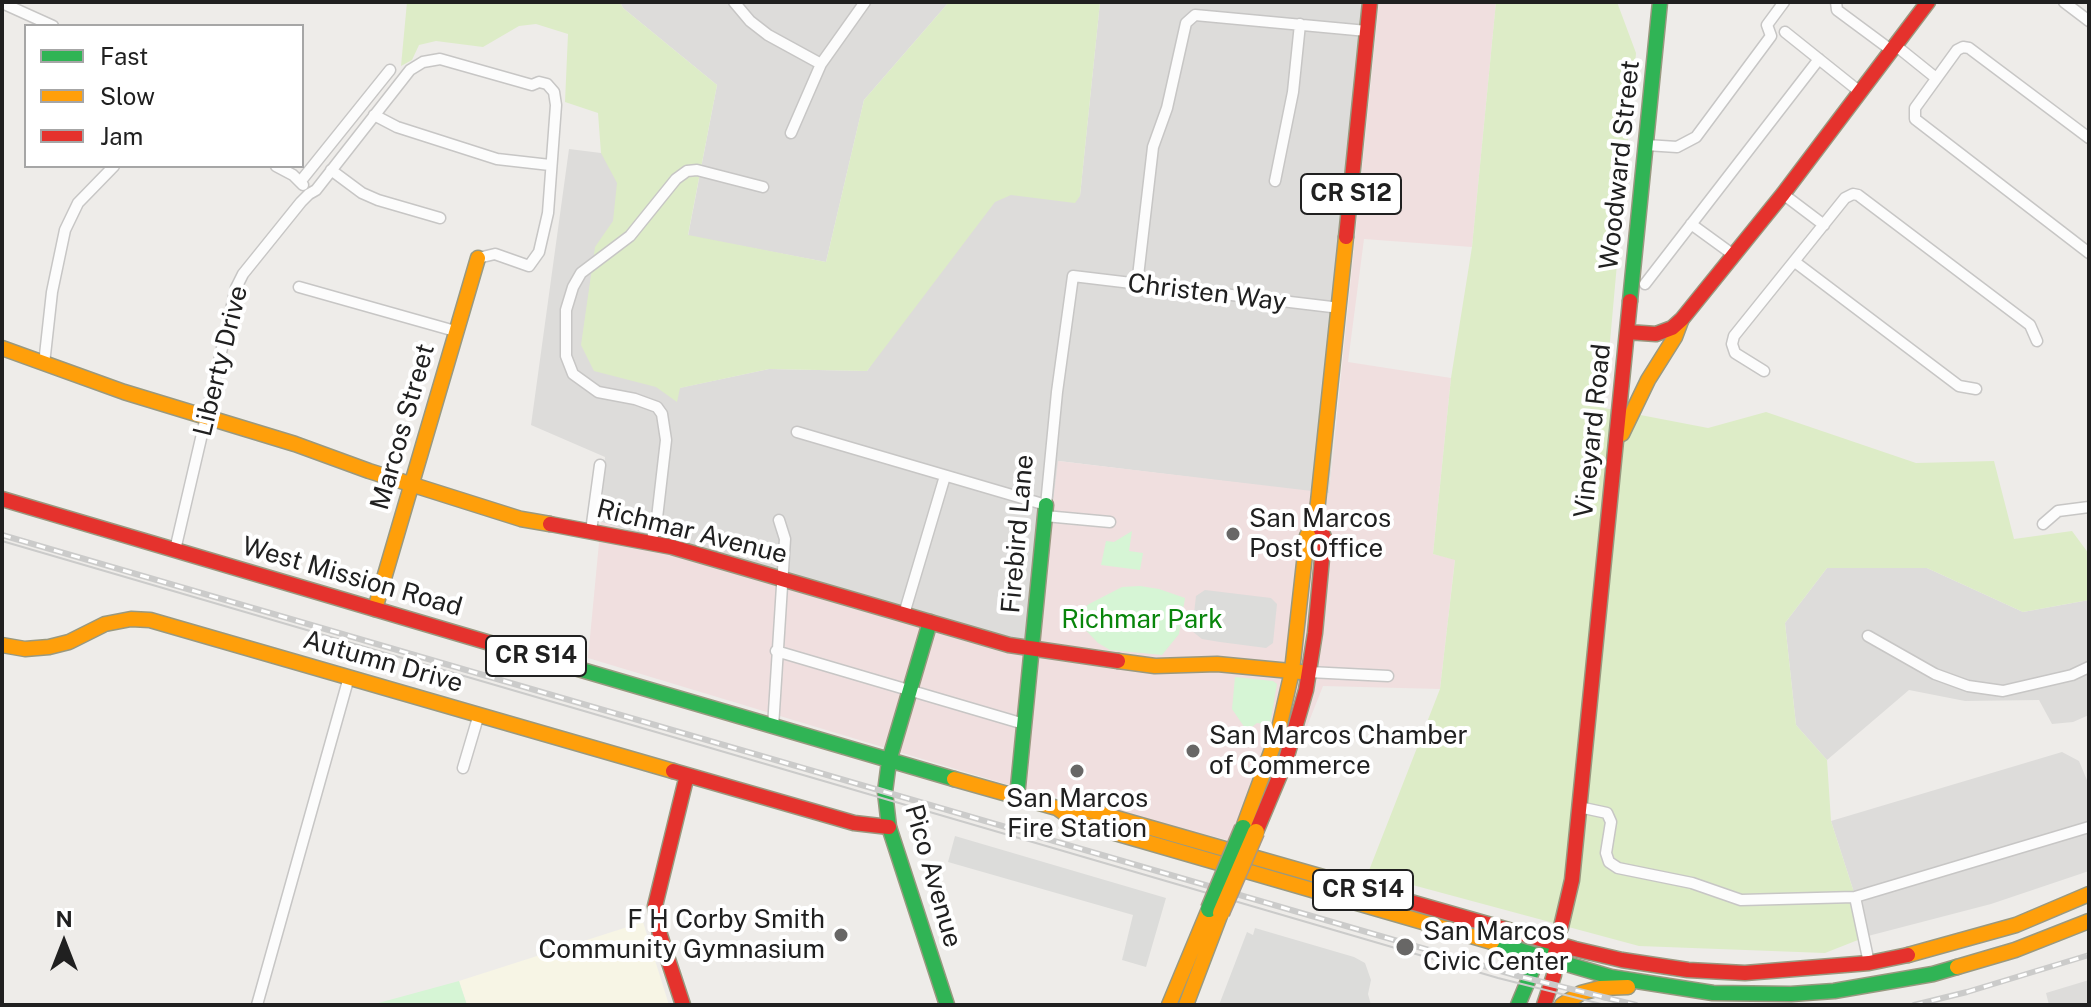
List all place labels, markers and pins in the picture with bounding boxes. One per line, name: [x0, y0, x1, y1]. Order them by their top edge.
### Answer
place label: San Marcos Post Office: [1249, 503, 1391, 564]
marker: San Marcos Post Office: [1224, 525, 1242, 543]
place label: San Marcos Chamber of Commerce: [1209, 720, 1468, 782]
marker: San Marcos Chamber of Commerce: [1184, 742, 1202, 760]
marker: San Marcos Fire Station: [1068, 762, 1086, 780]
place label: San Marcos Fire Station: [1006, 783, 1148, 844]
place label: F H Corby Smith Community Gymnasium: [538, 904, 825, 966]
place label: San Marcos Civic Center: [1423, 916, 1569, 978]
marker: F H Corby Smith Community Gymnasium: [832, 926, 850, 944]
marker: San Marcos Civic Center: [1394, 936, 1416, 958]

